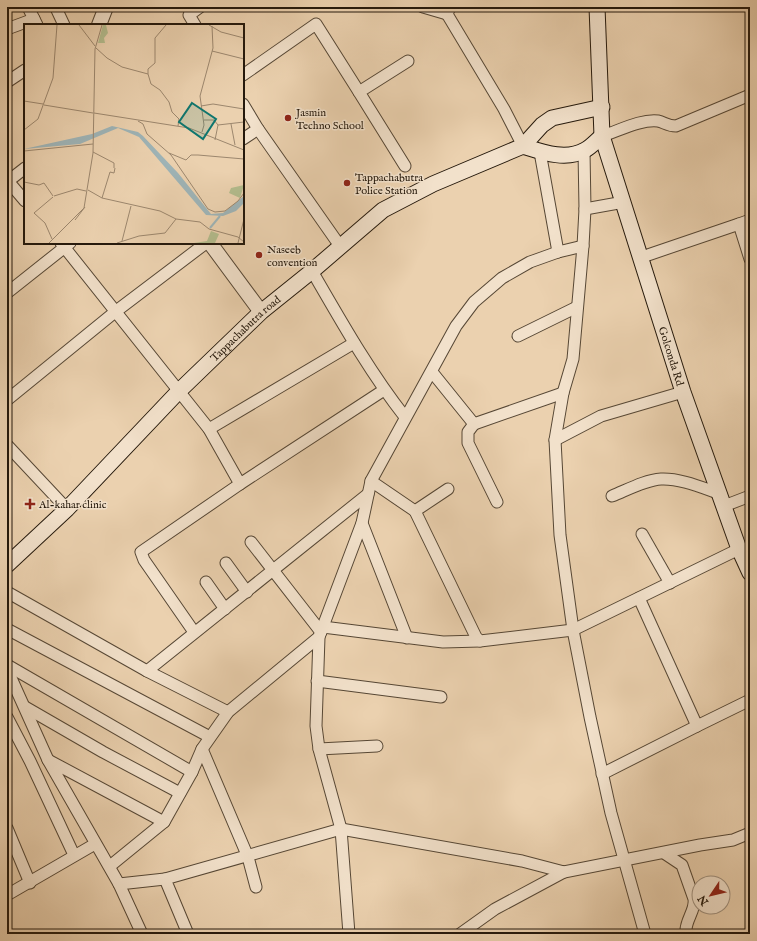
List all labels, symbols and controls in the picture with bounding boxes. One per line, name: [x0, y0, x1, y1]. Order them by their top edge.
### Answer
inset map: [24, 24, 244, 244]
place label: Jasmin Techno School: [294, 106, 364, 133]
marker: Jasmin Techno School: [283, 113, 293, 123]
place label: Tappachabutra Police Station: [355, 171, 423, 198]
marker: Tappachabutra Police Station: [342, 178, 352, 188]
place label: Naseeb convention: [267, 243, 318, 270]
marker: Naseeb convention: [254, 250, 264, 260]
street label: Tappachabutra road: [208, 293, 284, 365]
street label: Golconda Rd: [655, 325, 687, 388]
marker: Al-kahar clinic: [24, 498, 36, 510]
place label: Al-kahar clinic: [38, 498, 107, 512]
north arrow: [691, 875, 731, 915]
text: N: [695, 892, 713, 909]

